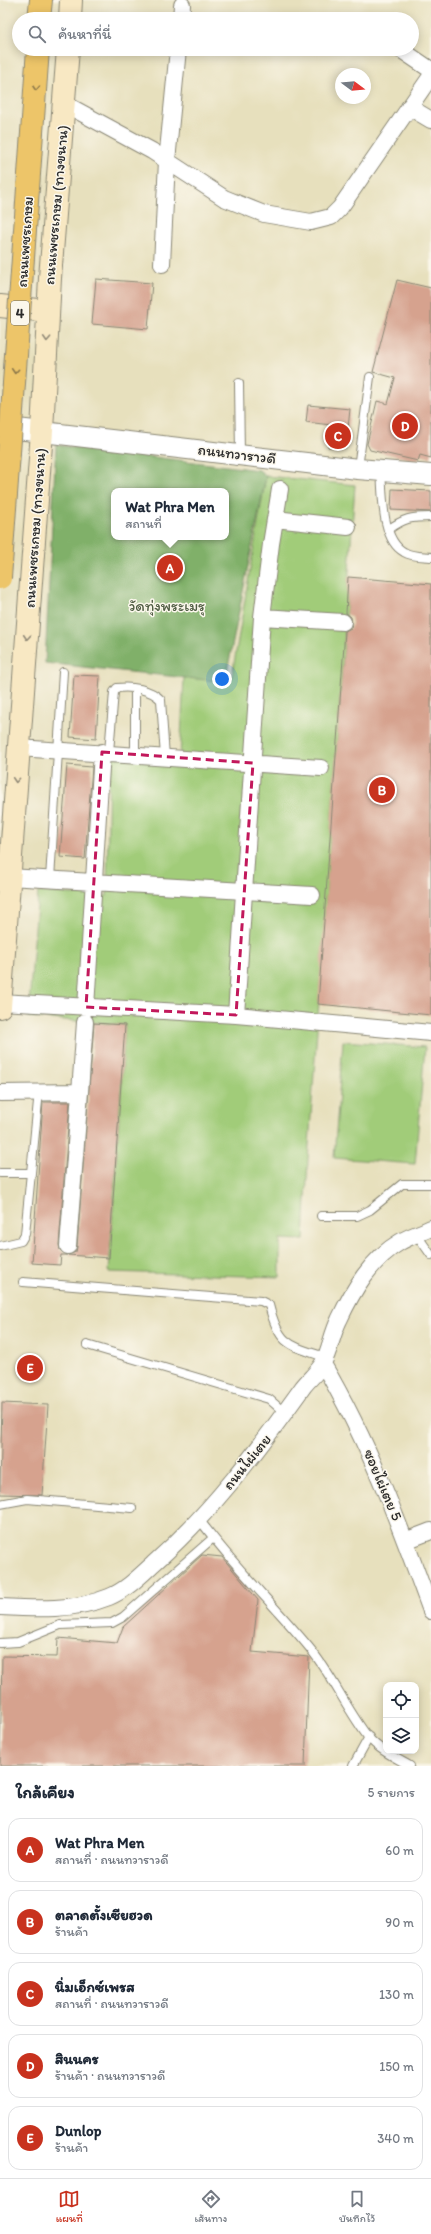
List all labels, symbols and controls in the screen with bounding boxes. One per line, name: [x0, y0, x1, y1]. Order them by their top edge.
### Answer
search box: [12, 12, 419, 56]
icon: search: [26, 23, 48, 45]
text: ค้นหาที่นี่: [58, 25, 111, 43]
north arrow: [335, 68, 371, 104]
one-way arrow: [31, 85, 40, 91]
street label: ถนนเพชรเกษม (ทางขนาน): [40, 124, 72, 286]
street label: ถนนเพชรเกษม: [13, 196, 37, 288]
road number: 4: [11, 301, 29, 325]
one-way arrow: [43, 336, 51, 342]
one-way arrow: [11, 368, 20, 374]
pin: D: [392, 411, 418, 441]
pin: C: [325, 421, 351, 451]
street label: ถนนทวาราวดี: [197, 440, 277, 468]
street label: ถนนเพชรเกษม (ทางขนาน): [20, 447, 50, 609]
popup: [111, 488, 229, 540]
text: Wat Phra Men: [125, 498, 215, 516]
text: สถานที่: [125, 516, 162, 531]
pin: A: [157, 553, 183, 583]
park label: วัดทุ่งพระเมรุ: [129, 597, 205, 616]
one-way arrow: [22, 633, 31, 640]
your location: [212, 669, 232, 689]
pin: B: [369, 775, 395, 805]
one-way arrow: [12, 777, 21, 783]
pin: E: [17, 1353, 43, 1383]
street label: ถนนไผ่เตย: [219, 1431, 275, 1493]
street label: ซอยไผ่เตย 5: [360, 1447, 406, 1524]
map controls: [383, 1682, 419, 1754]
button: locate: [383, 1682, 419, 1718]
button: layers: [383, 1718, 419, 1754]
text: ใกล้เคียง: [16, 1782, 75, 1802]
text: 5 รายการ: [368, 1785, 415, 1800]
text: Wat Phra Men: [55, 1834, 144, 1852]
text: A: [26, 1843, 34, 1858]
text: 60 m: [385, 1843, 414, 1858]
text: สถานที่ · ถนนทวาราวดี: [55, 1852, 169, 1867]
text: ตลาดตั้งเซียฮวด: [55, 1906, 153, 1924]
text: B: [26, 1915, 34, 1930]
text: 90 m: [385, 1915, 414, 1930]
text: ร้านค้า: [55, 1924, 88, 1939]
text: นิ่มเอ็กซ์เพรส: [55, 1978, 135, 1996]
text: C: [26, 1987, 34, 2002]
text: 130 m: [379, 1987, 414, 2002]
text: สถานที่ · ถนนทวาราวดี: [55, 1996, 169, 2011]
text: สินนคร: [55, 2050, 99, 2068]
text: D: [26, 2059, 34, 2074]
text: 150 m: [379, 2059, 414, 2074]
text: ร้านค้า · ถนนทวาราวดี: [55, 2068, 165, 2083]
text: Dunlop: [55, 2122, 102, 2140]
text: E: [26, 2131, 34, 2146]
text: 340 m: [377, 2131, 414, 2146]
text: ร้านค้า: [55, 2140, 88, 2155]
tab: แผนที่: [56, 2188, 83, 2225]
tab: เส้นทาง: [195, 2188, 227, 2225]
tab: บันทึกไว้: [339, 2188, 375, 2225]

